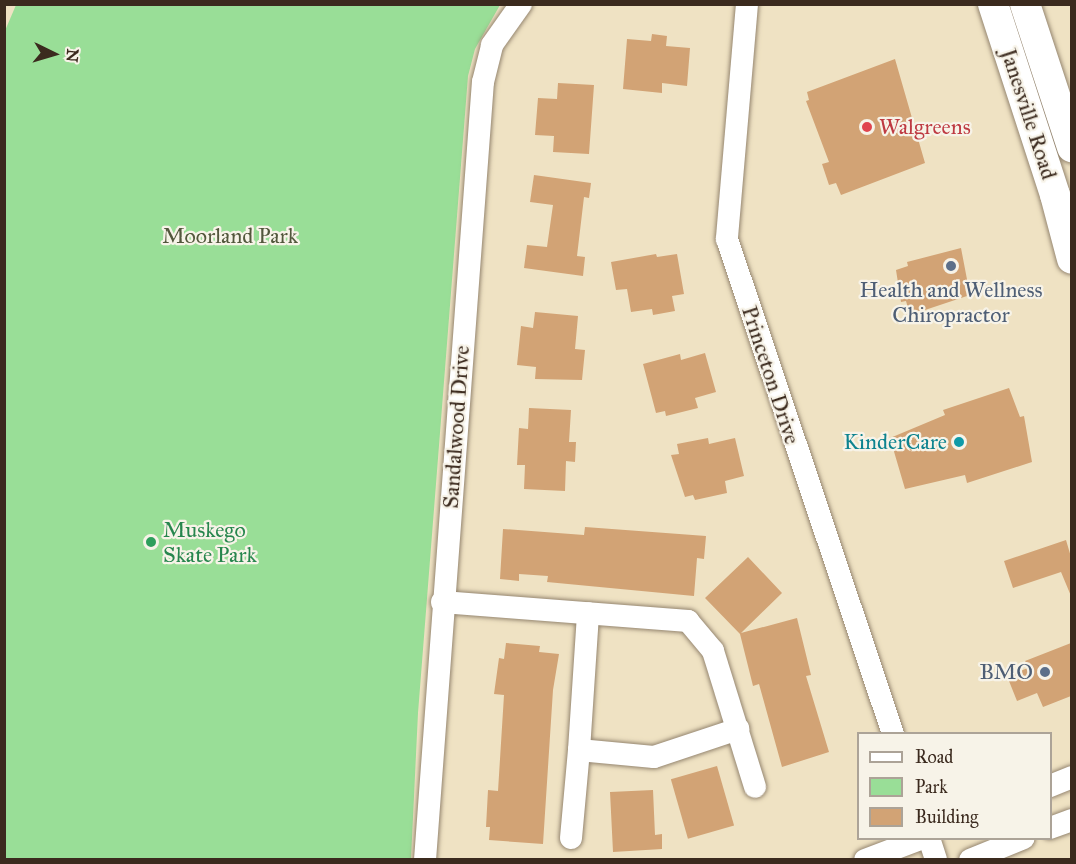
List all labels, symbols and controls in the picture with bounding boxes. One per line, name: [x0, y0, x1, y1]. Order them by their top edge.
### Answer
north arrow: [24, 24, 84, 84]
street label: Janesville Road: [995, 45, 1063, 183]
text: N: [62, 48, 82, 63]
place label: Walgreens: [879, 114, 971, 140]
marker: Walgreens: [860, 120, 874, 134]
park label: Moorland Park: [162, 223, 298, 249]
marker: Health and Wellness Chiropractor: [944, 259, 958, 273]
place label: Health and Wellness Chiropractor: [859, 276, 1043, 328]
street label: Princeton Drive: [736, 303, 806, 447]
street label: Sandalwood Drive: [437, 345, 475, 509]
place label: KinderCare: [843, 429, 947, 455]
marker: KinderCare: [952, 435, 966, 449]
place label: Muskego Skate Park: [163, 516, 257, 568]
marker: Muskego Skate Park: [144, 535, 158, 549]
place label: BMO: [979, 659, 1033, 685]
marker: BMO: [1038, 665, 1052, 679]
legend: [857, 732, 1052, 840]
text: Road: [915, 746, 953, 768]
text: Park: [915, 776, 948, 798]
text: Building: [915, 806, 978, 828]

